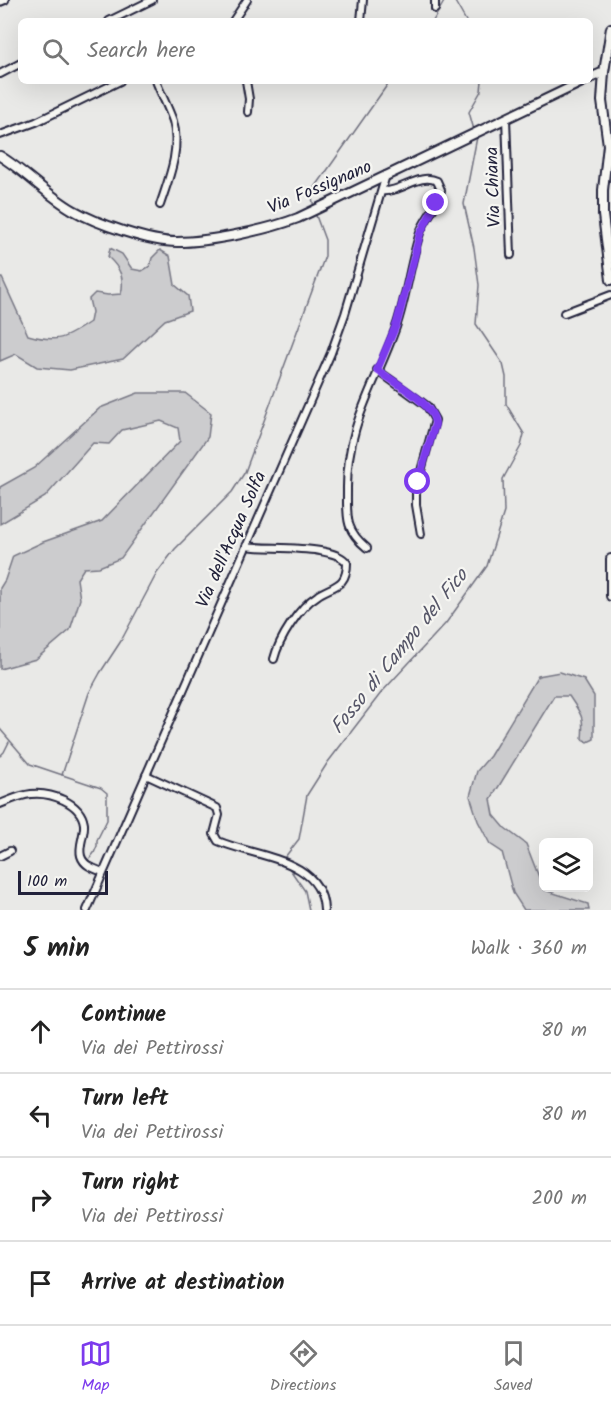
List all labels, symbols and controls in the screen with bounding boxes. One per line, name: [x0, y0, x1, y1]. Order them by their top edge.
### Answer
search box: [18, 18, 593, 84]
text: Search here: [87, 34, 195, 69]
icon: search: [39, 35, 72, 68]
street label: Via Chiana: [478, 146, 510, 228]
street label: Via Fossignano: [263, 153, 377, 223]
route end: [422, 189, 448, 215]
street label: Via dell'Acqua Solfa: [189, 467, 275, 613]
route start: [404, 468, 430, 494]
water label: Fosso di Campo del Fico: [323, 561, 478, 742]
map controls: [539, 838, 593, 892]
button: layers: [539, 838, 593, 892]
scale bar: [18, 868, 108, 896]
text: 100 m: [27, 869, 67, 894]
text: 5 min: [24, 928, 90, 970]
text: Walk · 360 m: [470, 933, 587, 965]
text: Continue: [81, 998, 166, 1033]
icon: ahead: [24, 1015, 57, 1048]
text: 80 m: [541, 1015, 587, 1047]
text: Via dei Pettirossi: [81, 1033, 223, 1065]
text: Turn left: [81, 1082, 168, 1117]
icon: left: [24, 1099, 57, 1132]
text: 80 m: [541, 1099, 587, 1131]
text: Via dei Pettirossi: [81, 1117, 223, 1149]
text: Turn right: [81, 1166, 179, 1201]
icon: right: [24, 1183, 57, 1216]
text: 200 m: [531, 1183, 587, 1215]
text: Via dei Pettirossi: [81, 1201, 223, 1233]
text: Arrive at destination: [81, 1266, 284, 1301]
icon: arrive: [24, 1267, 57, 1300]
tab: Map: [79, 1337, 112, 1398]
tab: Directions: [270, 1337, 336, 1398]
tab: Saved: [494, 1337, 532, 1398]

